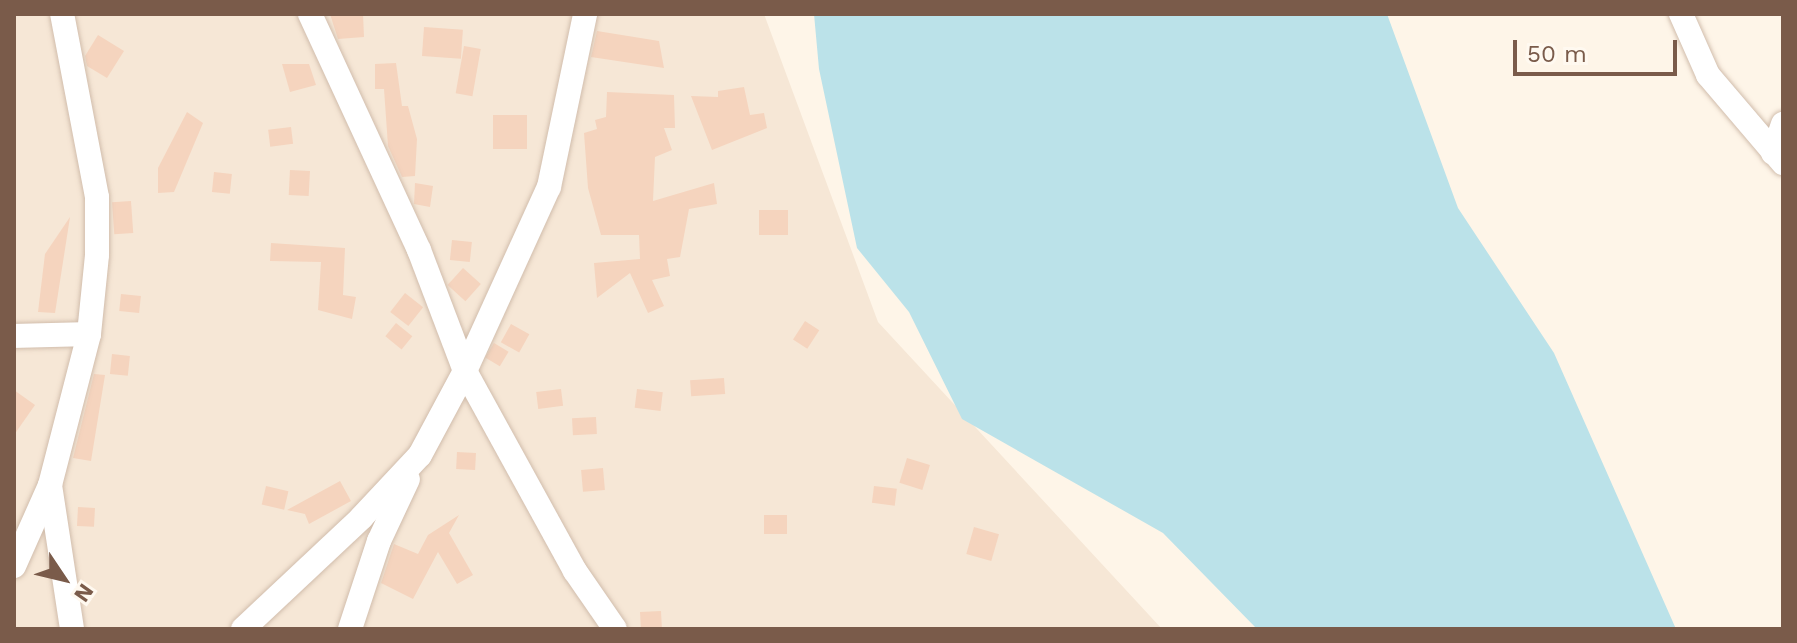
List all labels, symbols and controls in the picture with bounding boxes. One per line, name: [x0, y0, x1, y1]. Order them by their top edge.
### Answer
scale bar: [1517, 24, 1681, 74]
text: 50 m: [1527, 40, 1587, 68]
north arrow: [24, 539, 104, 619]
text: N: [69, 579, 99, 607]

